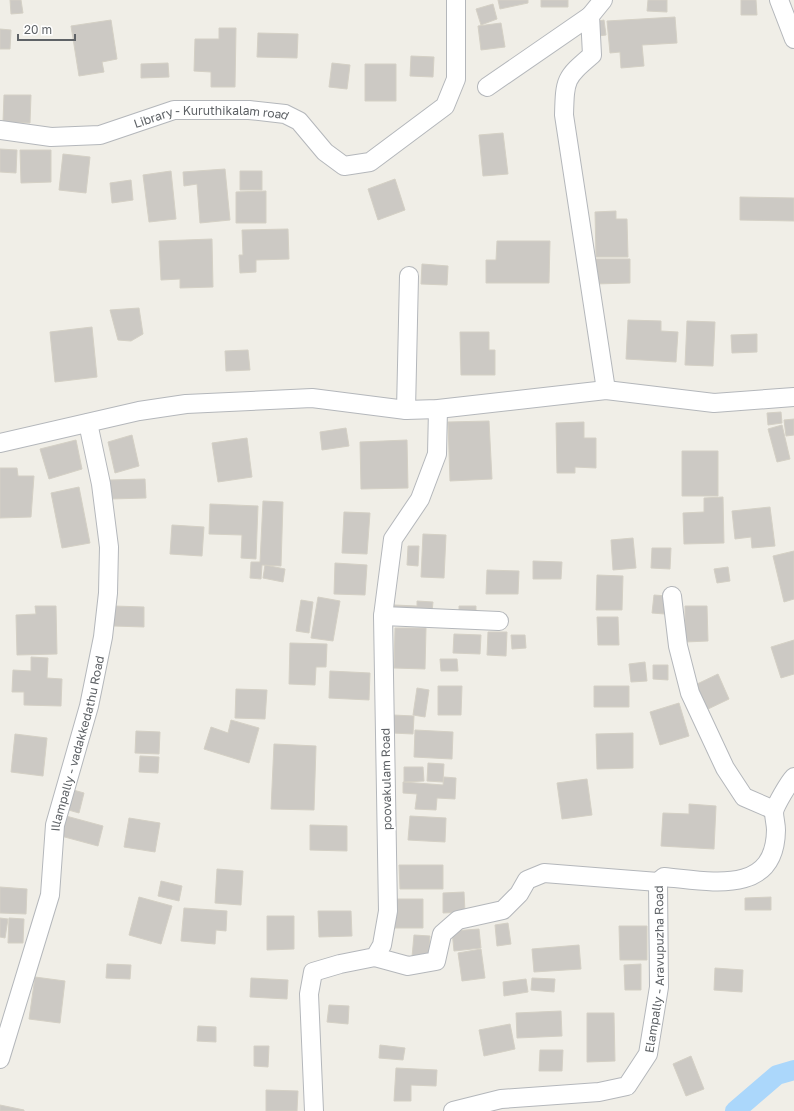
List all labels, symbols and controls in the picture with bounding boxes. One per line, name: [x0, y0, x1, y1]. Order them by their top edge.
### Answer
scale bar: [18, 16, 75, 42]
text: 20 m: [24, 22, 52, 37]
street label: Library - Kuruthikalam road: [131, 103, 292, 131]
street label: Illampally - vadakkedathu Road: [47, 654, 107, 832]
street label: poovakulam Road: [378, 728, 394, 830]
street label: Elampally - Aravupuzha Road: [641, 885, 667, 1054]

